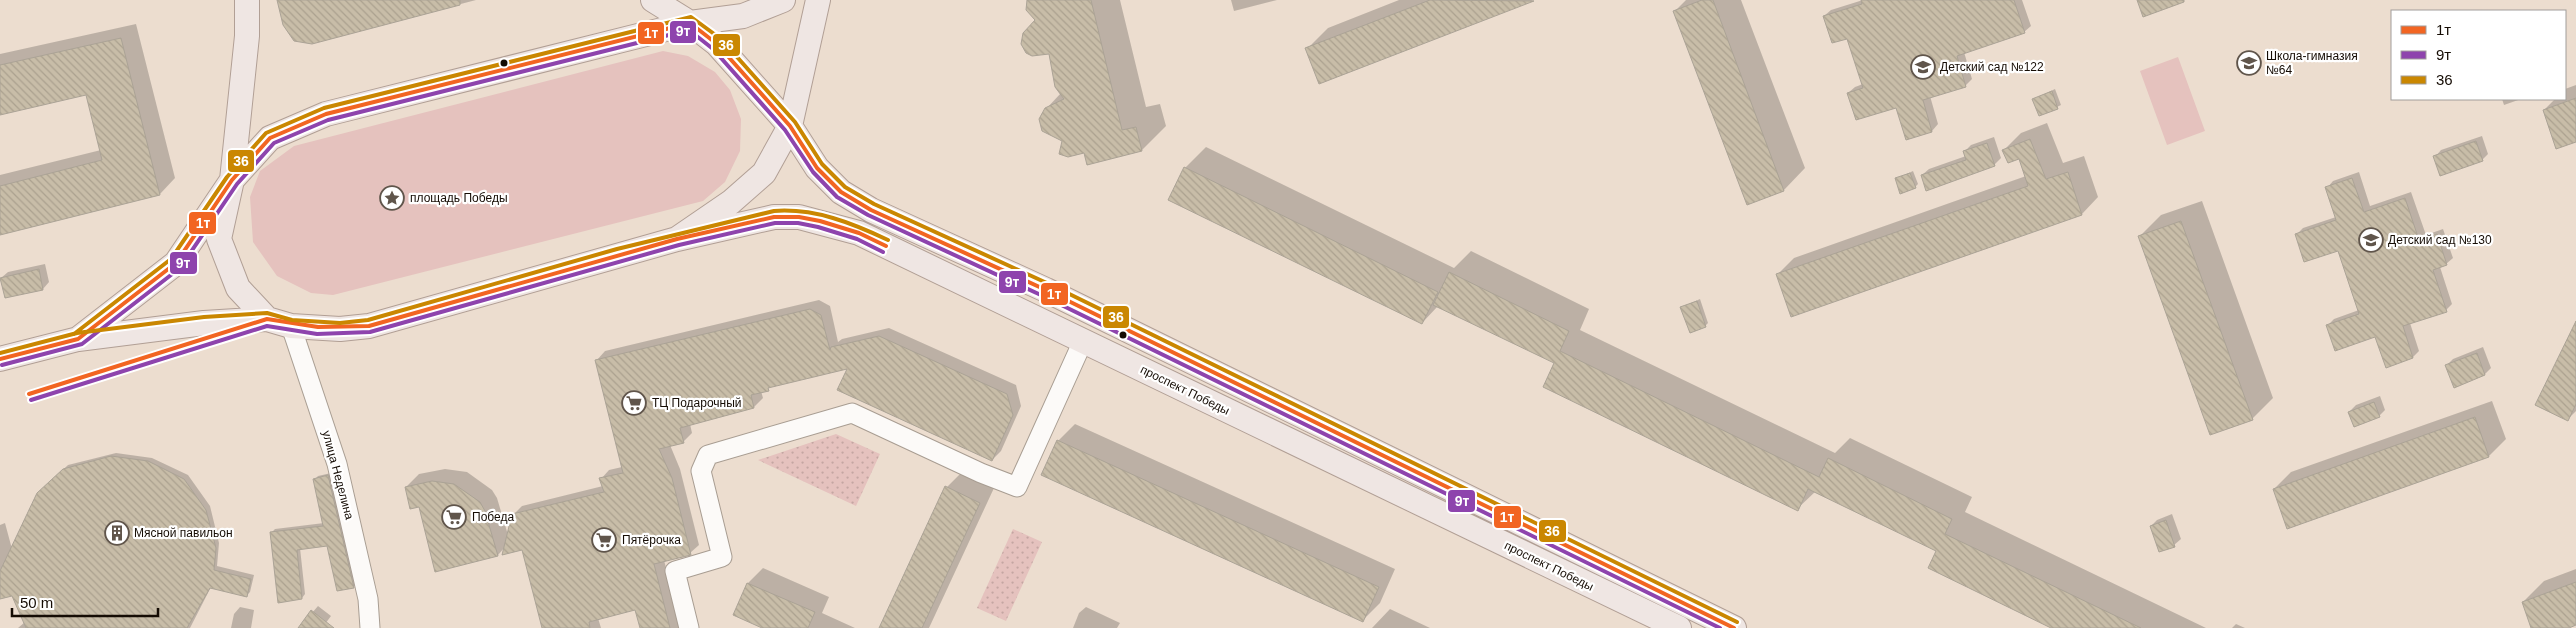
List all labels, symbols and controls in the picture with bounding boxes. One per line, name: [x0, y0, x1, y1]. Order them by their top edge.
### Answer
legend: [2391, 10, 2566, 100]
line badge: 9т: [669, 20, 697, 44]
line badge: 1т: [637, 21, 665, 45]
text: 1т: [2436, 21, 2451, 38]
text: 9т: [676, 23, 690, 39]
text: 1т: [644, 25, 658, 41]
line badge: 36: [712, 33, 741, 57]
text: 36: [718, 37, 734, 53]
text: 9т: [2436, 46, 2451, 63]
place label: Школа-гимназия №64: [2266, 49, 2358, 77]
school or university icon: Школа-гимназия №64: [2236, 50, 2262, 76]
school or university icon: Детский сад №122: [1910, 54, 1936, 80]
unlabelled marker: [499, 58, 509, 68]
place label: Детский сад №122: [1940, 60, 2044, 74]
text: 36: [2436, 71, 2453, 88]
line badge: 36: [227, 149, 255, 173]
text: 36: [233, 153, 249, 169]
place icon: площадь Победы: [379, 185, 405, 211]
place label: площадь Победы: [410, 191, 508, 205]
line badge: 1т: [188, 211, 217, 235]
text: 1т: [196, 215, 210, 231]
school or university icon: Детский сад №130: [2358, 227, 2384, 253]
place label: Детский сад №130: [2388, 233, 2492, 247]
line badge: 9т: [169, 251, 198, 275]
text: 9т: [176, 255, 190, 271]
line badge: 9т: [998, 270, 1027, 294]
text: 9т: [1005, 274, 1019, 290]
line badge: 1т: [1040, 282, 1069, 306]
text: 1т: [1047, 286, 1061, 302]
line badge: 36: [1102, 305, 1130, 329]
text: 36: [1108, 309, 1124, 325]
unlabelled marker: [1118, 330, 1128, 340]
street label: проспект Победы: [1138, 362, 1232, 418]
supermarket icon: ТЦ Подарочный: [621, 390, 647, 416]
place label: ТЦ Подарочный: [652, 396, 742, 410]
street label: улица Неделина: [319, 429, 357, 521]
line badge: 9т: [1447, 489, 1476, 513]
text: 9т: [1455, 493, 1469, 509]
supermarket icon: Победа: [441, 504, 467, 530]
line badge: 1т: [1493, 505, 1522, 529]
text: 1т: [1500, 509, 1514, 525]
place label: Победа: [472, 510, 514, 524]
line badge: 36: [1538, 519, 1567, 543]
building icon: Мясной павильон: [104, 520, 130, 546]
text: 36: [1544, 523, 1560, 539]
place label: Мясной павильон: [134, 526, 233, 540]
supermarket icon: Пятёрочка: [591, 527, 617, 553]
place label: Пятёрочка: [622, 533, 681, 547]
street label: проспект Победы: [1502, 538, 1596, 594]
scale bar: [12, 586, 159, 618]
text: 50 m: [20, 594, 53, 611]

